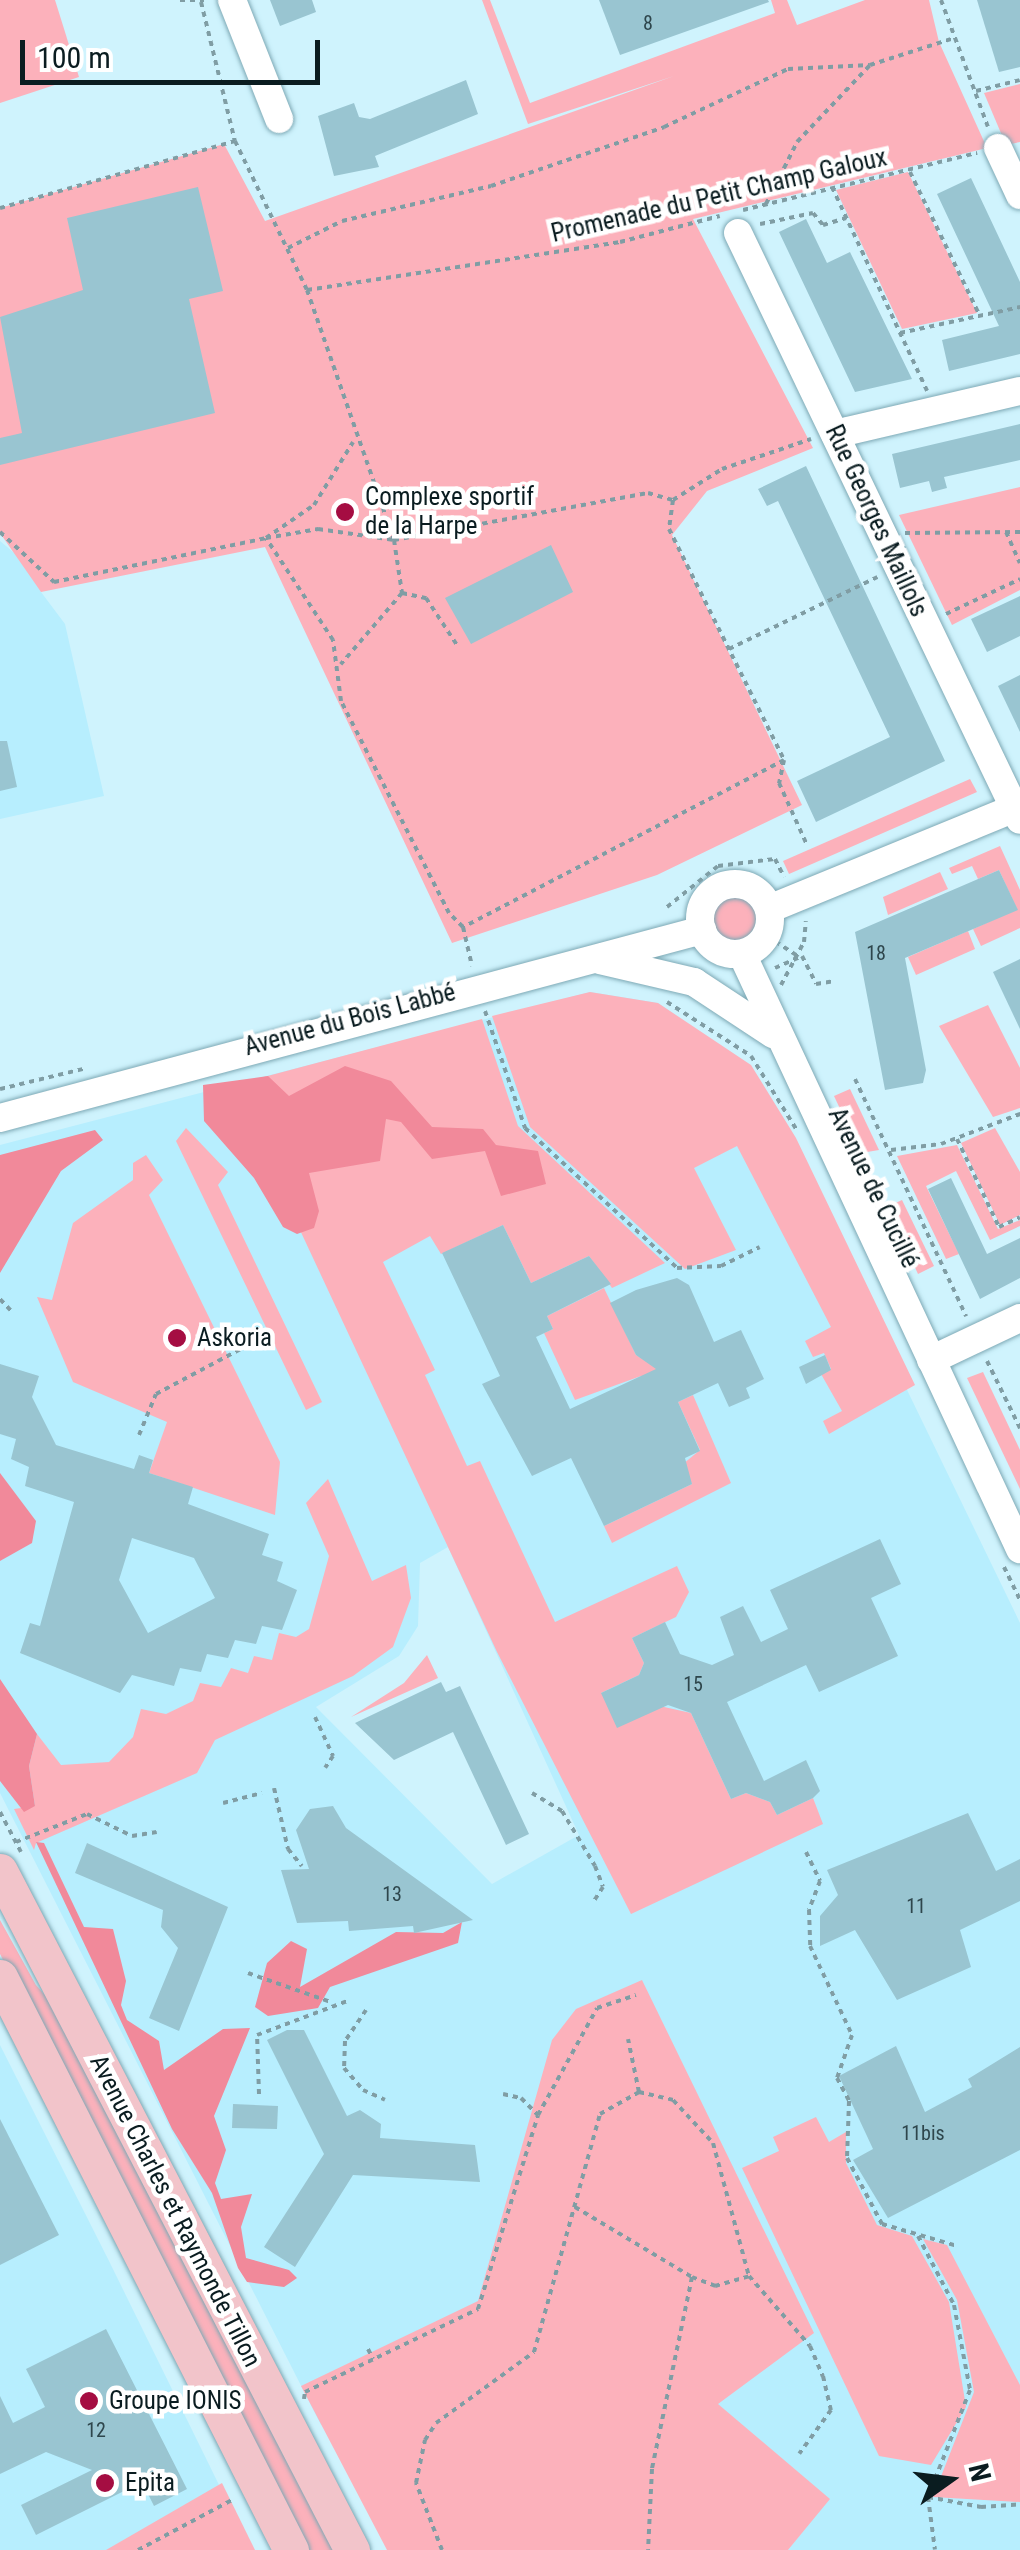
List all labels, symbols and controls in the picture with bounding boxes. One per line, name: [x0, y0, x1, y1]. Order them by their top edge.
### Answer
house number: 8: [643, 11, 653, 35]
scale bar: [25, 20, 325, 82]
text: 100 m: [37, 40, 111, 75]
street label: Promenade du Petit Champ Galoux: [548, 143, 890, 249]
street label: Rue Georges Maillols: [818, 420, 934, 622]
place label: Complexe sportif de la Harpe: [365, 483, 534, 542]
marker: Complexe sportif de la Harpe: [334, 501, 356, 523]
house number: 18: [866, 941, 886, 965]
street label: Avenue du Bois Labbé: [241, 977, 459, 1063]
street label: Avenue de Cucillé: [821, 1103, 925, 1273]
place label: Askoria: [197, 1323, 272, 1353]
marker: Askoria: [166, 1327, 188, 1349]
house number: 15: [683, 1672, 703, 1696]
house number: 13: [382, 1882, 402, 1906]
house number: 11: [906, 1894, 926, 1918]
street label: Avenue Charles et Raymonde Tillon: [83, 2050, 267, 2372]
house number: 11bis: [901, 2121, 945, 2145]
place label: Groupe IONIS: [109, 2386, 242, 2416]
marker: Groupe IONIS: [78, 2390, 100, 2412]
house number: 12: [86, 2418, 106, 2442]
north arrow: [900, 2430, 1000, 2530]
text: N: [962, 2460, 998, 2485]
place label: Epita: [125, 2468, 175, 2498]
marker: Epita: [94, 2472, 116, 2494]

